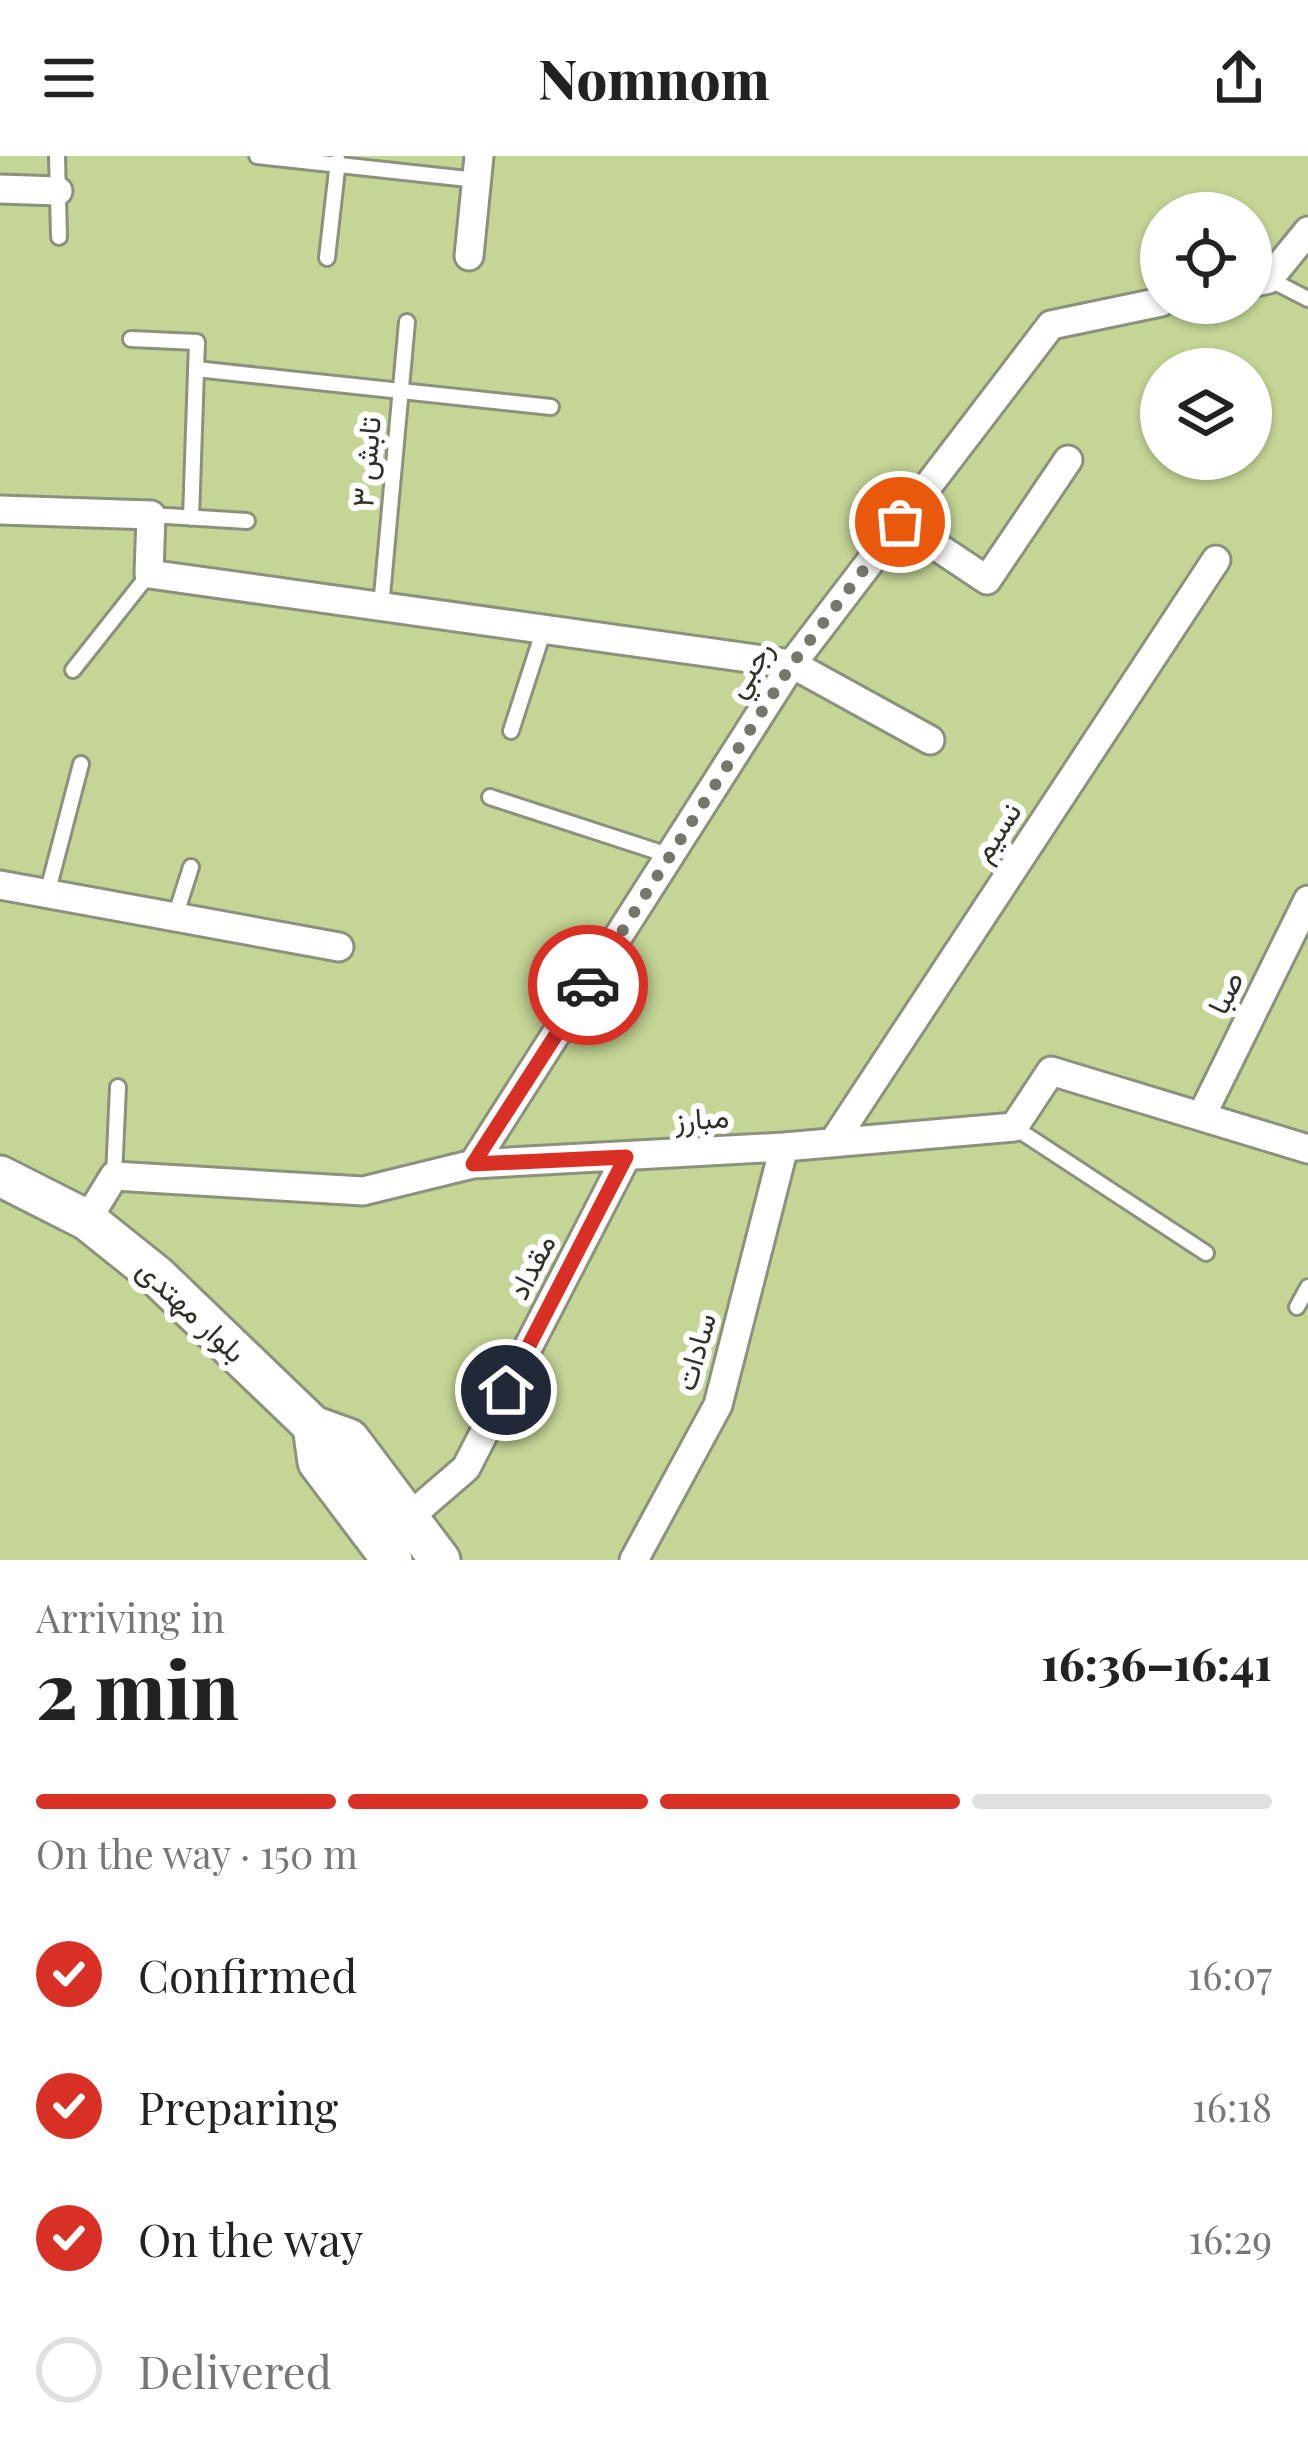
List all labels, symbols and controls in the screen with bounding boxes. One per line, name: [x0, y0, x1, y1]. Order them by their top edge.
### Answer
text: Nomnom: [538, 42, 770, 114]
icon: menu: [36, 45, 102, 111]
icon: share: [1206, 45, 1272, 111]
map controls: [1140, 192, 1272, 480]
button: locate: [1140, 192, 1272, 324]
button: layers: [1140, 348, 1272, 480]
street label: تابش ۳: [341, 415, 389, 509]
pin: [849, 471, 951, 573]
icon: bag: [867, 489, 933, 555]
street label: رجبي: [715, 632, 787, 708]
street label: نسيم: [961, 793, 1030, 869]
courier: [528, 925, 648, 1045]
icon: car: [555, 952, 621, 1018]
street label: صبا: [1197, 964, 1252, 1020]
street label: مبارز: [672, 1095, 730, 1139]
street label: مقداد: [497, 1227, 564, 1306]
street label: بلوار مهتدی: [129, 1249, 255, 1370]
street label: سادات: [664, 1308, 724, 1395]
pin: [455, 1339, 557, 1441]
icon: home: [473, 1357, 539, 1423]
text: Arriving in: [36, 1591, 225, 1643]
text: 16:36–16:41: [1041, 1632, 1272, 1692]
text: 2 min: [36, 1636, 239, 1740]
text: On the way · 150 m: [36, 1827, 358, 1879]
icon: check: [36, 1941, 102, 2007]
text: Confirmed: [138, 1944, 357, 2004]
text: 16:07: [1188, 1948, 1272, 2000]
icon: check: [36, 2073, 102, 2139]
text: Preparing: [138, 2076, 338, 2136]
text: 16:18: [1192, 2080, 1272, 2132]
icon: check: [36, 2205, 102, 2271]
text: On the way: [138, 2208, 363, 2268]
text: 16:29: [1189, 2212, 1272, 2264]
text: Delivered: [138, 2340, 332, 2400]

